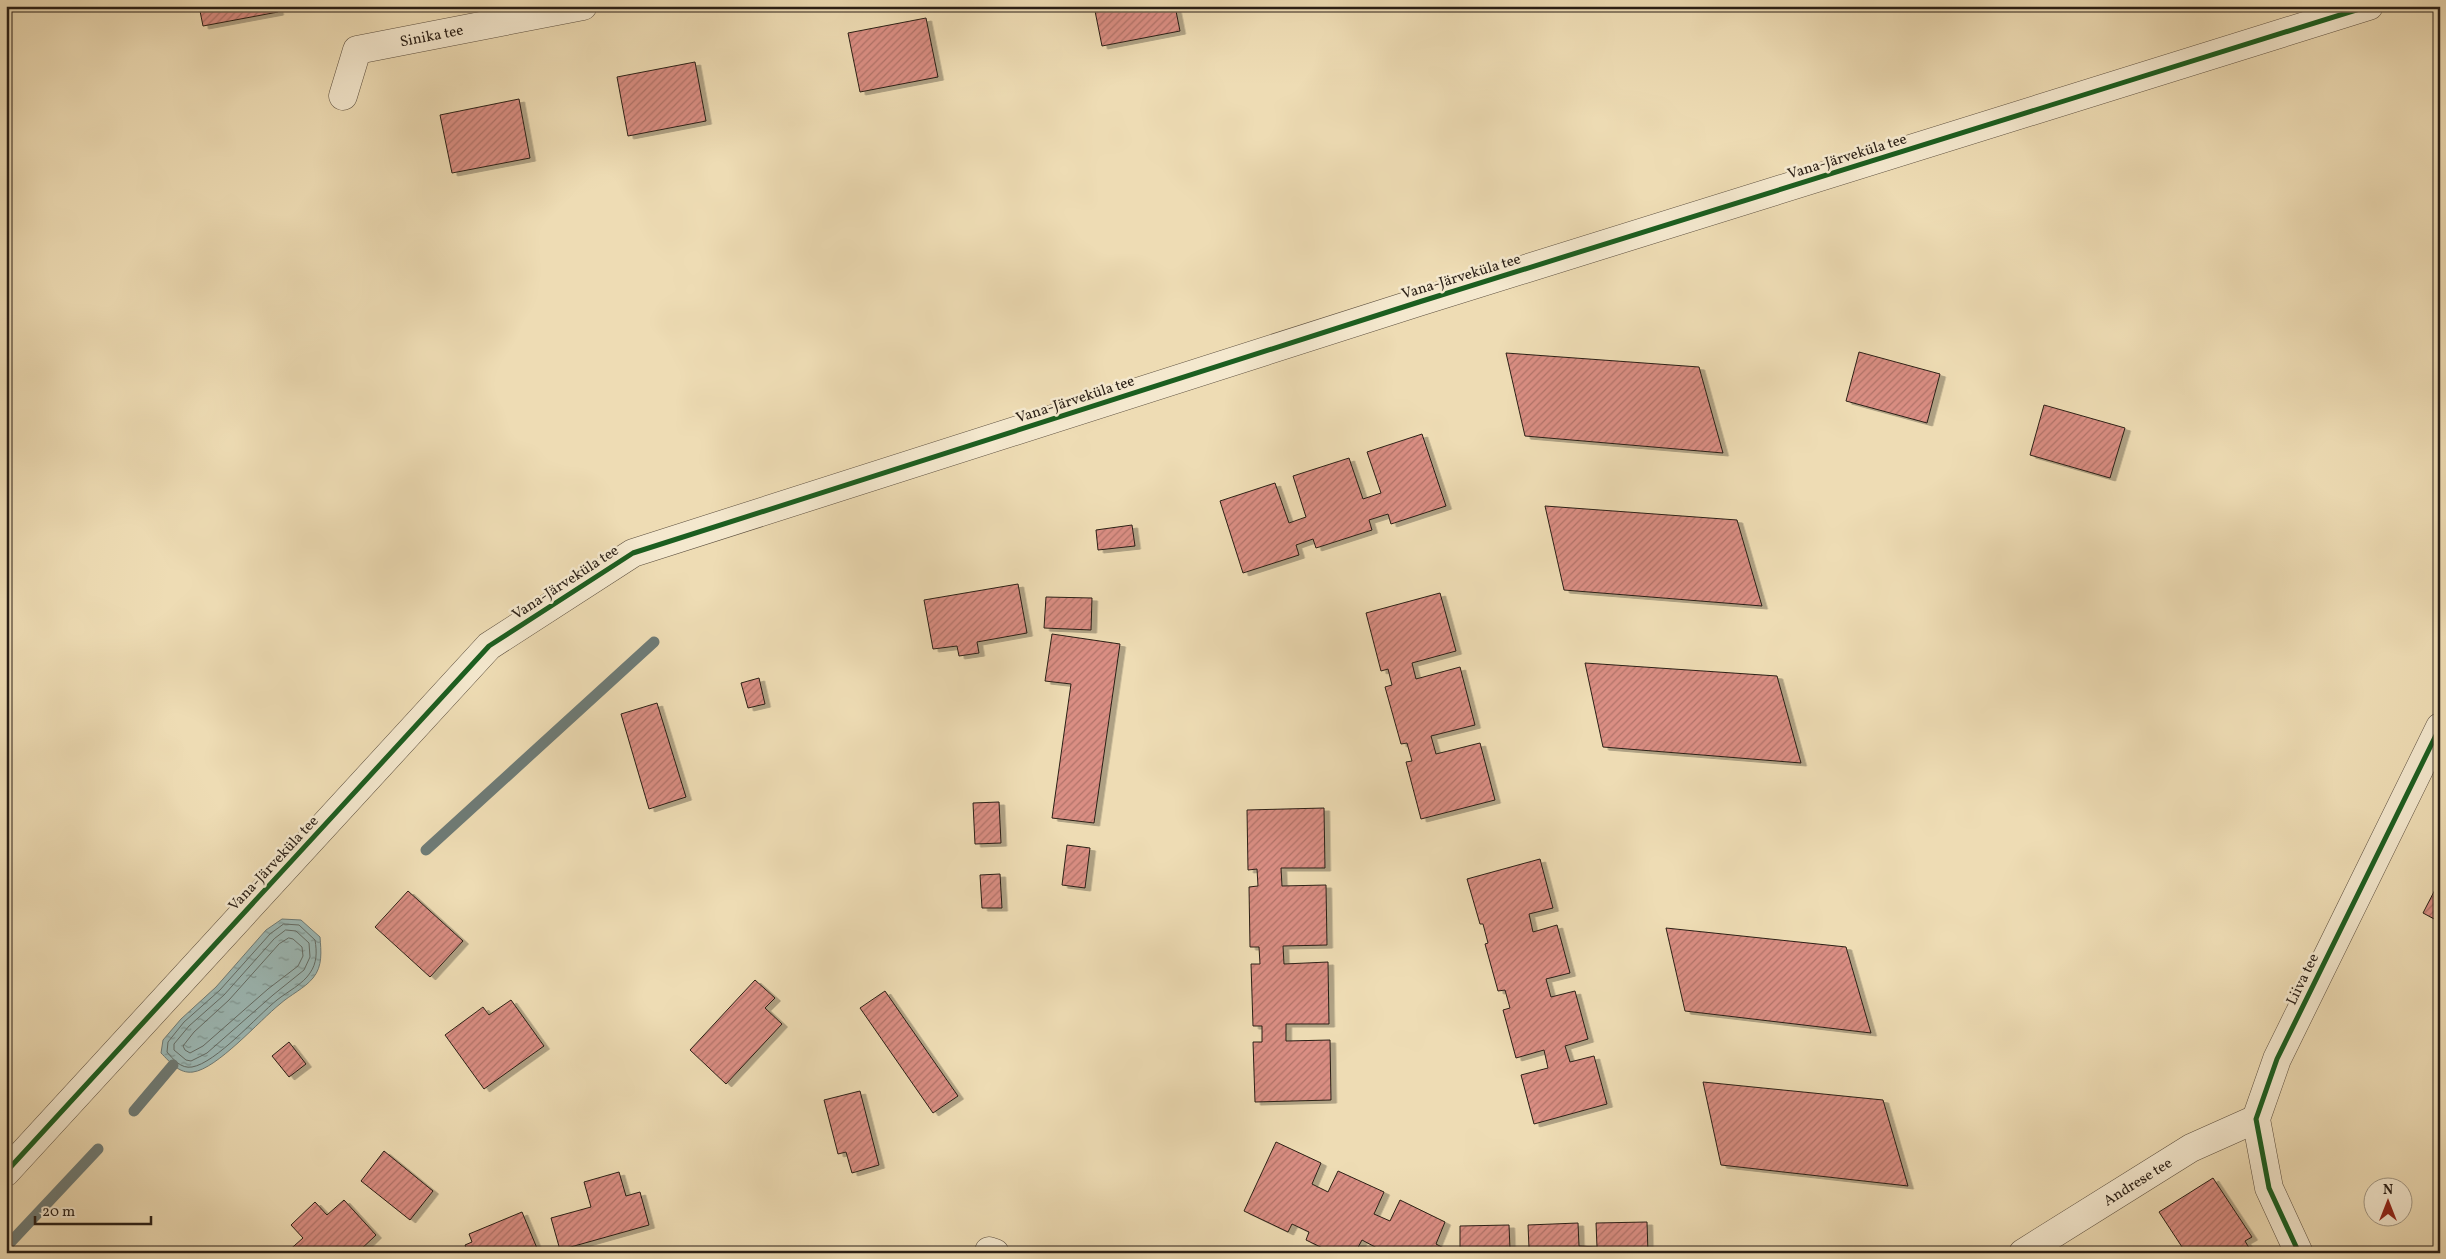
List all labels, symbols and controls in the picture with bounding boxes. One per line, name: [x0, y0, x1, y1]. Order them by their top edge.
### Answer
street label: Sinika tee: [398, 21, 465, 53]
street label: Vana-Järveküla tee: [1785, 129, 1910, 186]
street label: Vana-Järveküla tee: [1399, 249, 1524, 306]
street label: Vana-Järveküla tee: [1013, 371, 1137, 430]
street label: Vana-Järveküla tee: [508, 541, 623, 626]
street label: Vana-Järveküla tee: [224, 812, 324, 916]
street label: Liiva tee: [2282, 950, 2325, 1009]
street label: Andrese tee: [2100, 1153, 2177, 1212]
north arrow: [2364, 1176, 2414, 1226]
text: N: [2383, 1181, 2393, 1200]
scale bar: [35, 1194, 151, 1226]
text: 20 m: [42, 1202, 75, 1223]

